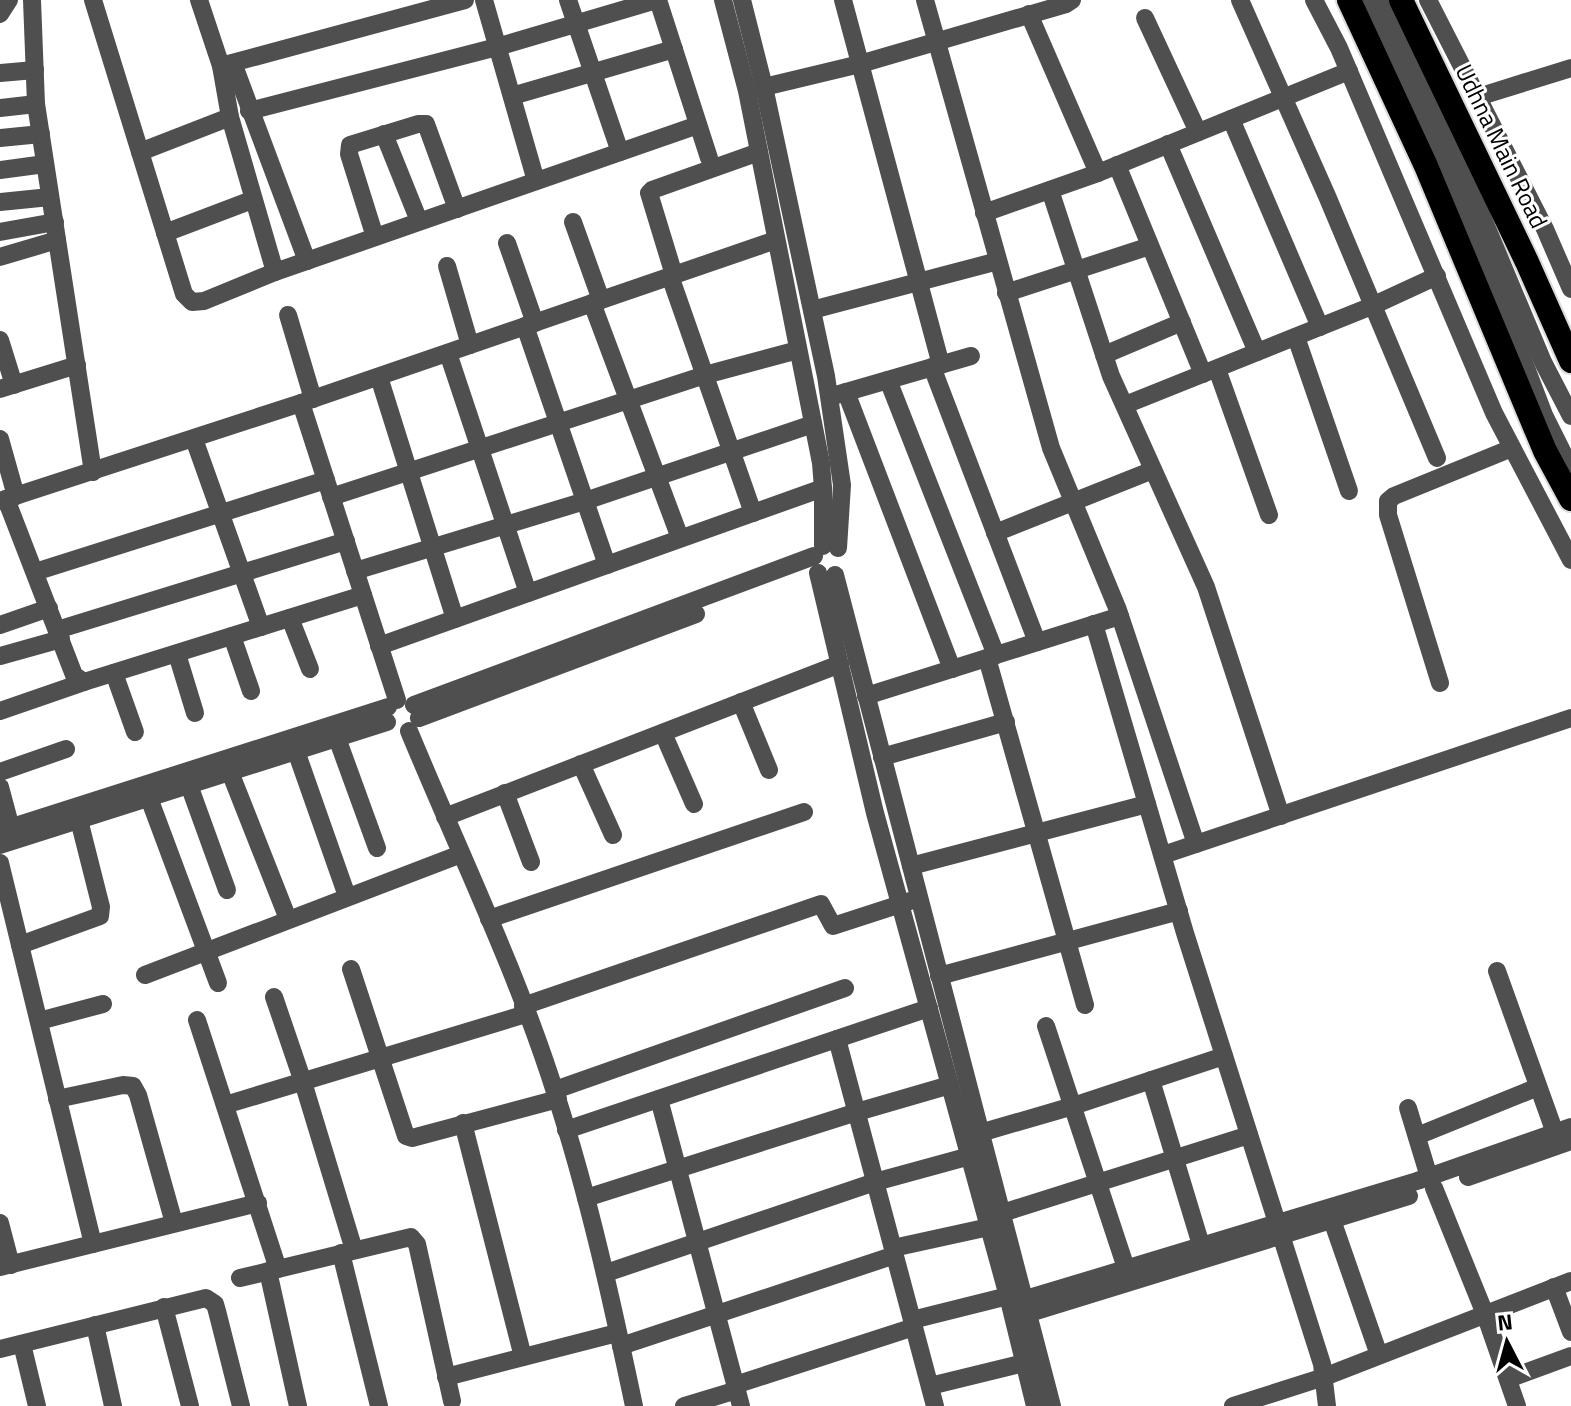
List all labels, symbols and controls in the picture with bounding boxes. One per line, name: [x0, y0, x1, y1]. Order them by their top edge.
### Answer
street label: Udhna Main Road: [1447, 58, 1557, 234]
north arrow: [1467, 1302, 1547, 1382]
text: N: [1496, 1304, 1514, 1340]

